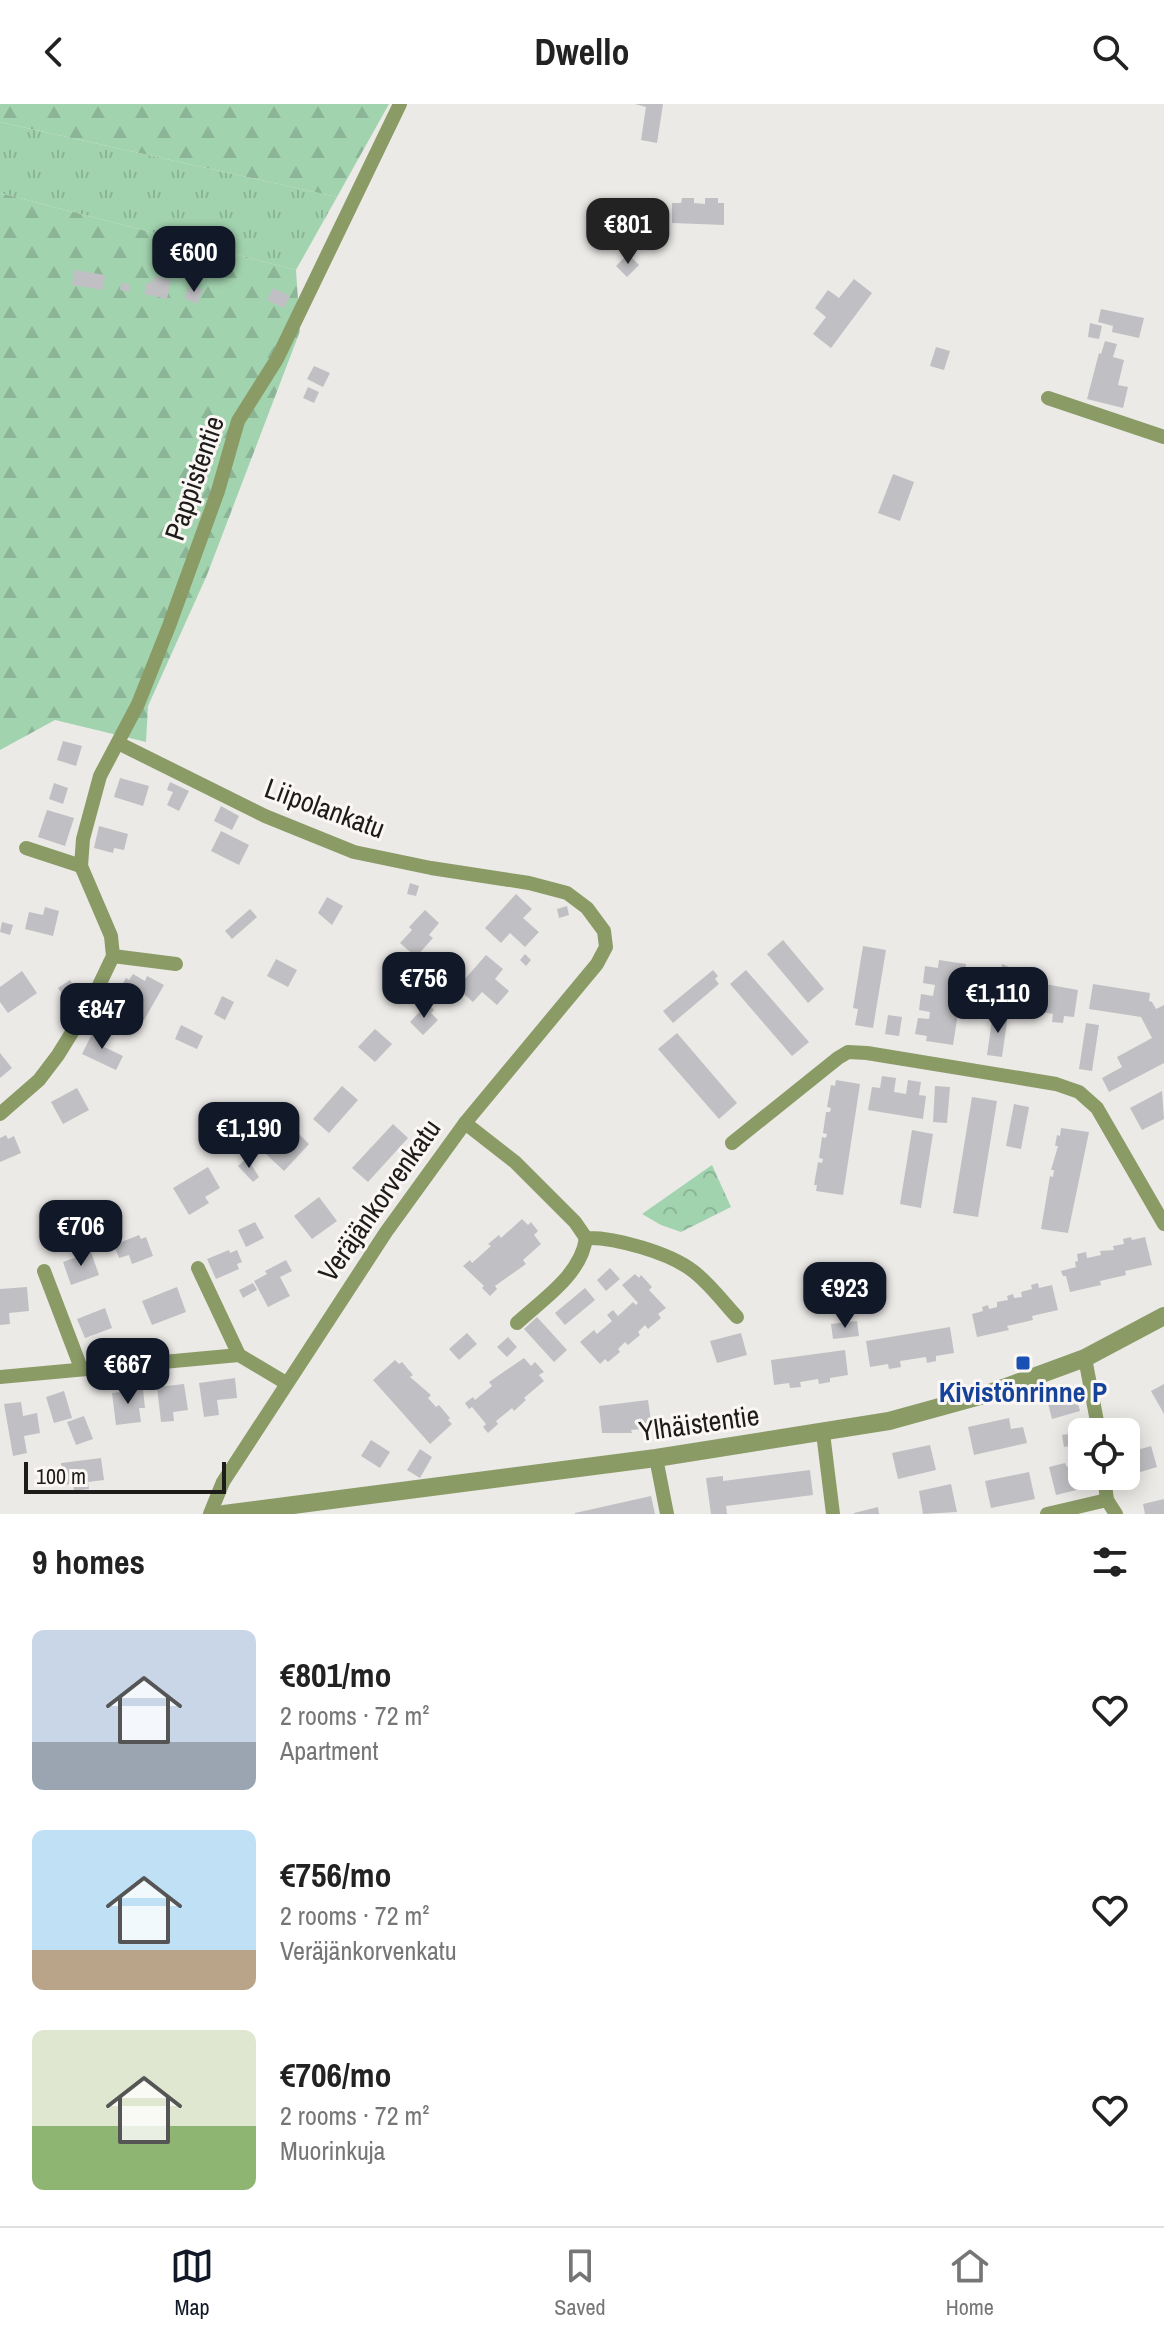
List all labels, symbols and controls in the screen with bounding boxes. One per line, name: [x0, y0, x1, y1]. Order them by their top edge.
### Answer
text: Dwello: [534, 28, 630, 76]
icon: back: [32, 30, 76, 74]
icon: search: [1088, 30, 1132, 74]
pin: €801: [581, 198, 675, 266]
text: €801: [604, 206, 652, 241]
pin: €600: [147, 226, 241, 294]
text: €600: [170, 234, 218, 269]
street label: Pappistentie: [155, 411, 233, 545]
street label: Liipolankatu: [260, 769, 390, 847]
pin: €756: [377, 952, 471, 1020]
text: €756: [400, 960, 448, 995]
pin: €1,110: [933, 967, 1063, 1035]
text: €1,110: [966, 975, 1030, 1010]
pin: €847: [55, 983, 149, 1051]
text: €847: [78, 991, 126, 1026]
pin: €1,190: [184, 1102, 314, 1170]
text: €1,190: [216, 1110, 282, 1145]
street label: Veräjänkorvenkatu: [309, 1111, 449, 1289]
pin: €706: [34, 1200, 128, 1268]
text: €706: [57, 1208, 105, 1243]
pin: €923: [798, 1262, 892, 1330]
text: €923: [821, 1270, 869, 1305]
pin: €667: [81, 1338, 175, 1406]
text: €667: [104, 1346, 152, 1381]
marker: Kivistönrinne P: [1014, 1354, 1032, 1372]
place label: Kivistönrinne P: [939, 1373, 1107, 1411]
street label: Ylhäistentie: [636, 1396, 762, 1450]
map controls: [1068, 1418, 1140, 1490]
button: locate: [1068, 1418, 1140, 1490]
scale bar: [24, 1458, 226, 1494]
text: 100 m: [36, 1461, 86, 1491]
text: 9 homes: [32, 1539, 145, 1585]
icon: filters: [1088, 1540, 1132, 1584]
text: €801/mo: [280, 1652, 392, 1698]
icon: home: [96, 1662, 192, 1758]
icon: heart: [1088, 1688, 1132, 1732]
text: 2 rooms · 72 m²: [280, 1698, 429, 1733]
text: Apartment: [280, 1733, 378, 1768]
text: €756/mo: [280, 1852, 392, 1898]
icon: home: [96, 1862, 192, 1958]
icon: heart: [1088, 1888, 1132, 1932]
text: 2 rooms · 72 m²: [280, 1898, 429, 1933]
text: Veräjänkorvenkatu: [280, 1933, 457, 1968]
text: €706/mo: [280, 2052, 392, 2098]
icon: home: [96, 2062, 192, 2158]
icon: heart: [1088, 2088, 1132, 2132]
text: 2 rooms · 72 m²: [280, 2098, 429, 2133]
text: Muorinkuja: [280, 2133, 385, 2168]
tab: Map: [170, 2244, 214, 2322]
tab: Saved: [554, 2244, 606, 2322]
tab: Home: [946, 2244, 994, 2322]

